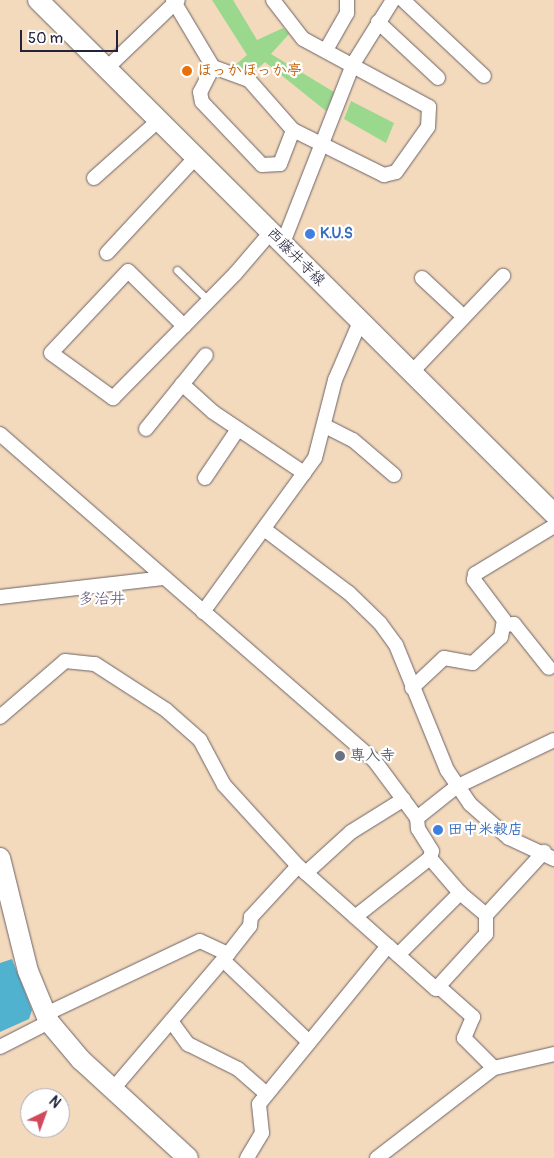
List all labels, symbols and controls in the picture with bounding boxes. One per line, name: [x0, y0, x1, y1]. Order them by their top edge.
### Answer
scale bar: [22, 20, 120, 52]
text: 50 m: [28, 29, 63, 48]
place label: ほっかほっか亭: [197, 62, 302, 80]
marker: ほっかほっか亭: [181, 65, 193, 77]
street label: 西藤井寺線: [263, 224, 329, 290]
place label: K.U.S: [320, 225, 353, 243]
marker: K.U.S: [304, 228, 316, 240]
district label: 多治井: [78, 589, 126, 609]
place label: 専入寺: [350, 747, 395, 765]
marker: 専入寺: [334, 750, 346, 762]
place label: 田中米穀店: [448, 821, 523, 839]
marker: 田中米穀店: [432, 824, 444, 836]
north arrow: [20, 1088, 70, 1138]
text: N: [45, 1093, 64, 1112]

